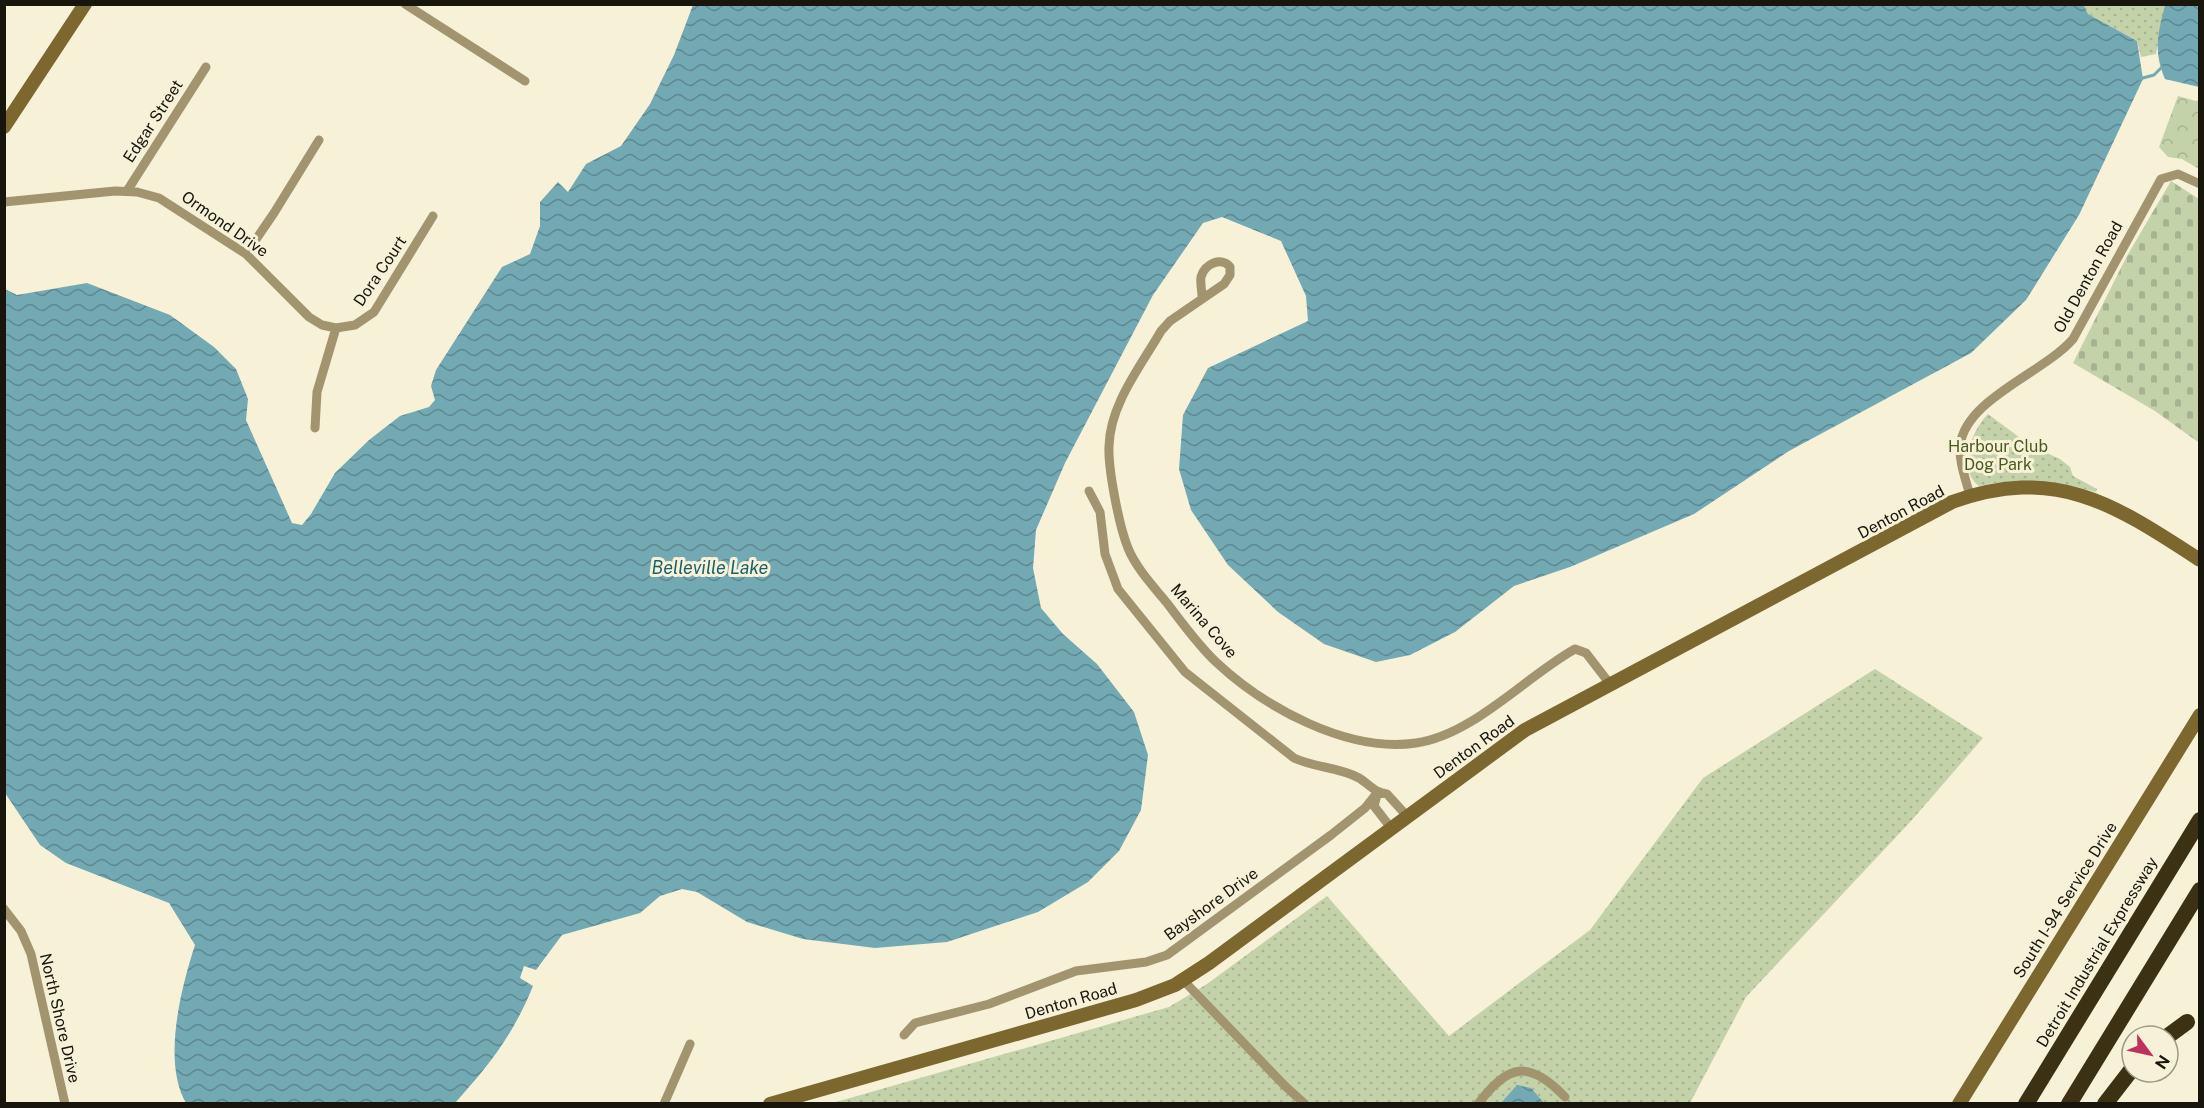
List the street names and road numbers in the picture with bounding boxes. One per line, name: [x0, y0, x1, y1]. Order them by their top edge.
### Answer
street label: Edgar Street: [119, 76, 187, 166]
street label: Ormond Drive: [178, 187, 272, 261]
street label: Old Denton Road: [2049, 218, 2127, 336]
street label: Dora Court: [350, 232, 410, 310]
street label: Denton Road: [1855, 481, 1947, 543]
street label: Marina Cove: [1167, 580, 1241, 662]
street label: Denton Road: [1430, 711, 1518, 783]
street label: South I-94 Service Drive: [2009, 818, 2121, 982]
street label: Detroit Industrial Expressway: [2033, 853, 2162, 1051]
street label: Bayshore Drive: [1160, 864, 1262, 944]
street label: North Shore Drive: [36, 951, 84, 1085]
street label: Denton Road: [1023, 979, 1119, 1023]

